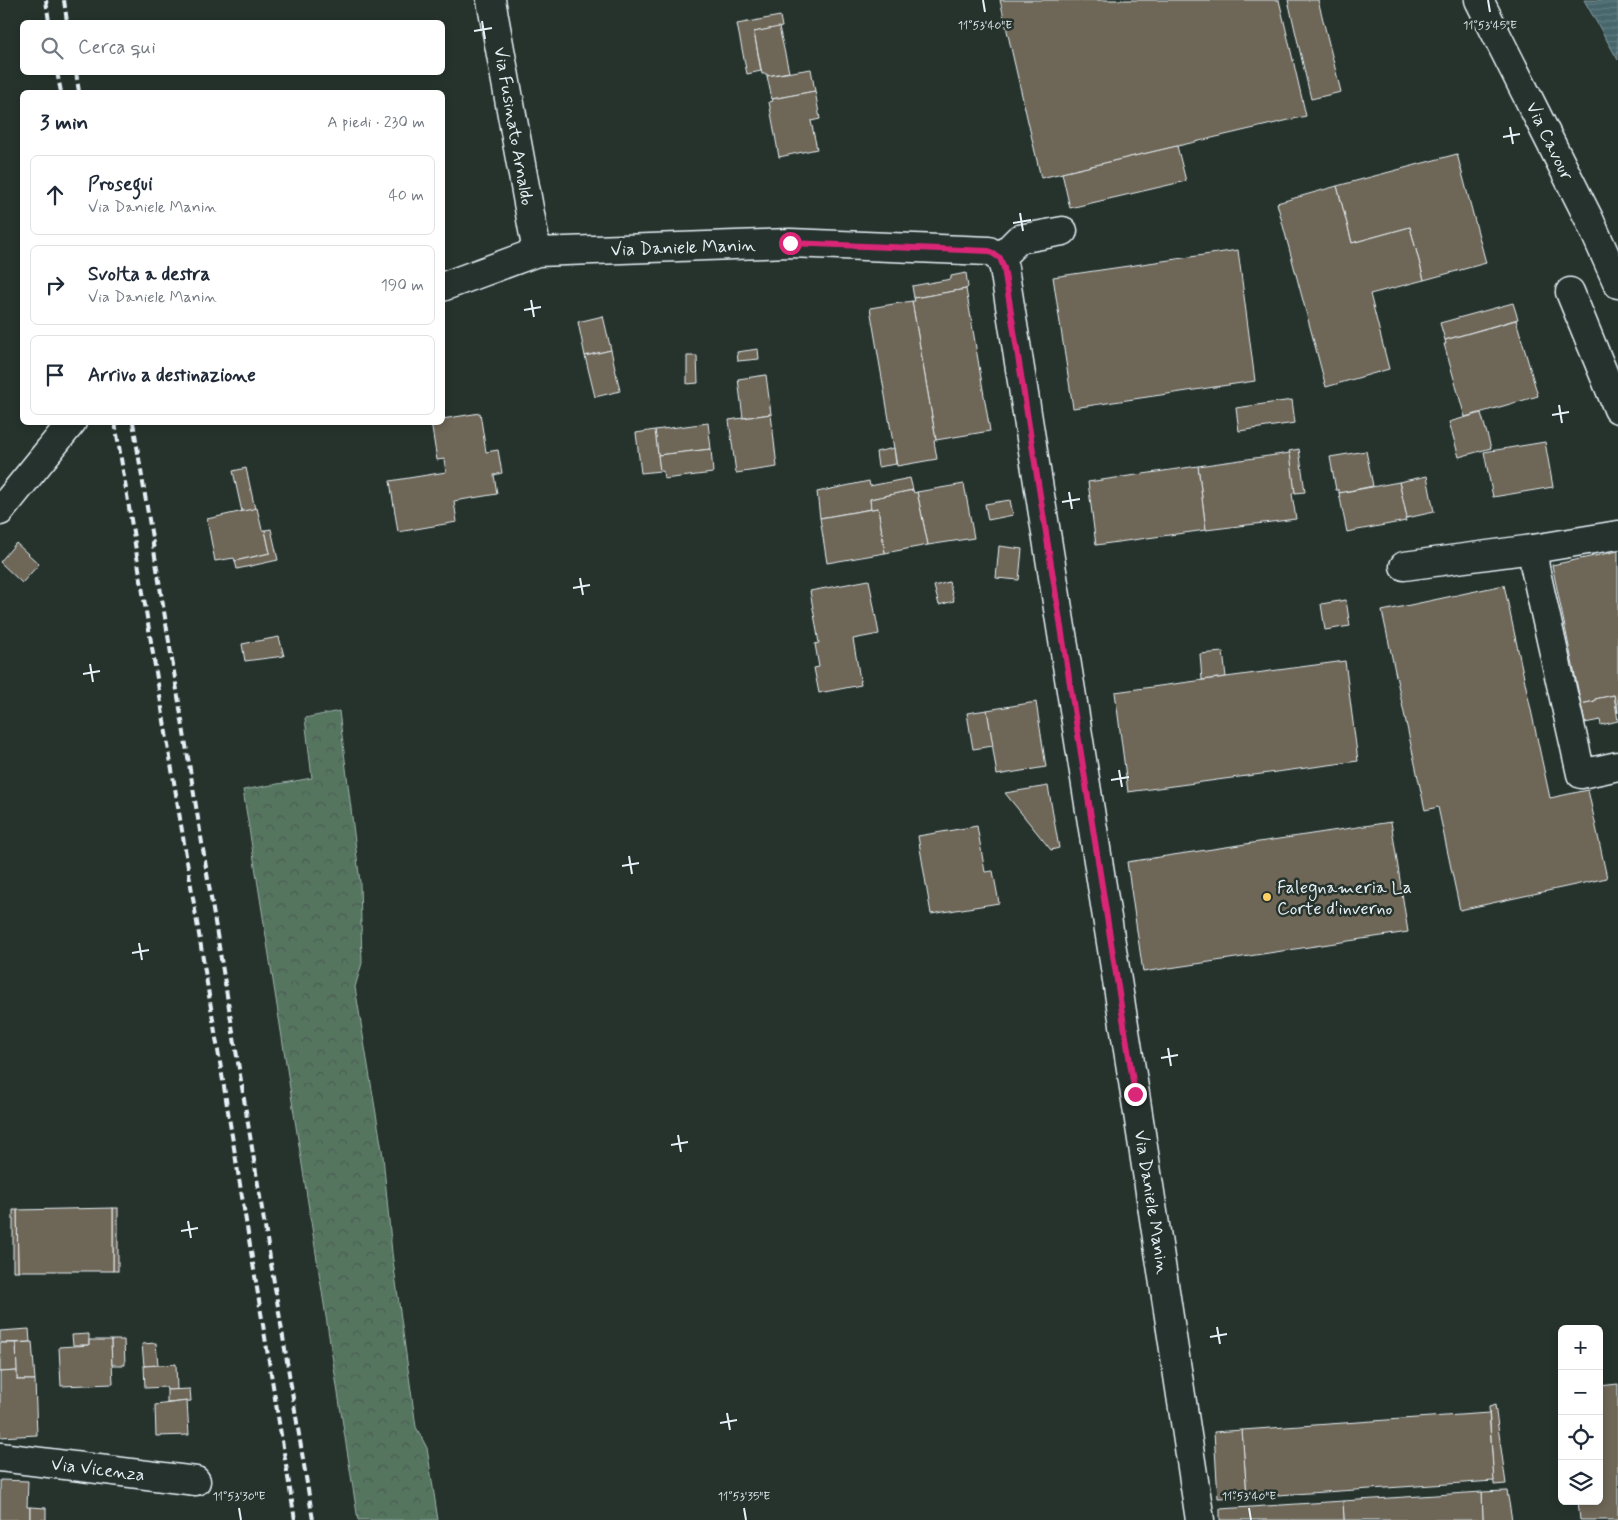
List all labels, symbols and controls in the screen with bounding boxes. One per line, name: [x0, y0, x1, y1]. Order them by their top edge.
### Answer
text: 11°53'40"E: [958, 18, 1012, 34]
text: 11°53'45"E: [1463, 18, 1517, 34]
search box: [20, 20, 445, 75]
icon: search: [38, 34, 66, 62]
text: Cerca qui: [78, 35, 156, 60]
street label: Via Fusinato Arnaldo: [487, 45, 539, 207]
street label: Via Cavour: [1520, 98, 1579, 185]
text: 3 min: [40, 109, 88, 137]
text: A piedi · 230 m: [327, 112, 425, 133]
text: Prosegui: [88, 172, 153, 197]
icon: ahead: [41, 181, 69, 209]
text: 40 m: [388, 185, 424, 206]
text: Via Daniele Manin: [88, 197, 217, 218]
route start: [779, 232, 802, 255]
street label: Via Daniele Manin: [610, 233, 756, 263]
text: Svolta a destra: [88, 262, 210, 287]
icon: right: [41, 271, 69, 299]
text: 190 m: [381, 275, 424, 296]
text: Via Daniele Manin: [88, 287, 217, 308]
icon: arrive: [41, 361, 69, 389]
text: Arrivo a destinazione: [88, 363, 256, 388]
place label: Falegnameria La Corte d'inverno: [1277, 876, 1412, 921]
marker: Falegnameria La Corte d'inverno: [1261, 891, 1273, 903]
route end: [1124, 1083, 1147, 1106]
street label: Via Daniele Manin: [1128, 1129, 1174, 1276]
map controls: [1558, 1325, 1603, 1505]
button: +: [1558, 1325, 1603, 1370]
button: −: [1558, 1370, 1603, 1415]
button: locate: [1558, 1415, 1603, 1460]
street label: Via Vicenza: [50, 1452, 146, 1488]
button: layers: [1558, 1460, 1603, 1505]
text: 11°53'30"E: [212, 1489, 266, 1505]
text: 11°53'35"E: [718, 1489, 770, 1505]
text: 11°53'40"E: [1222, 1489, 1276, 1505]

